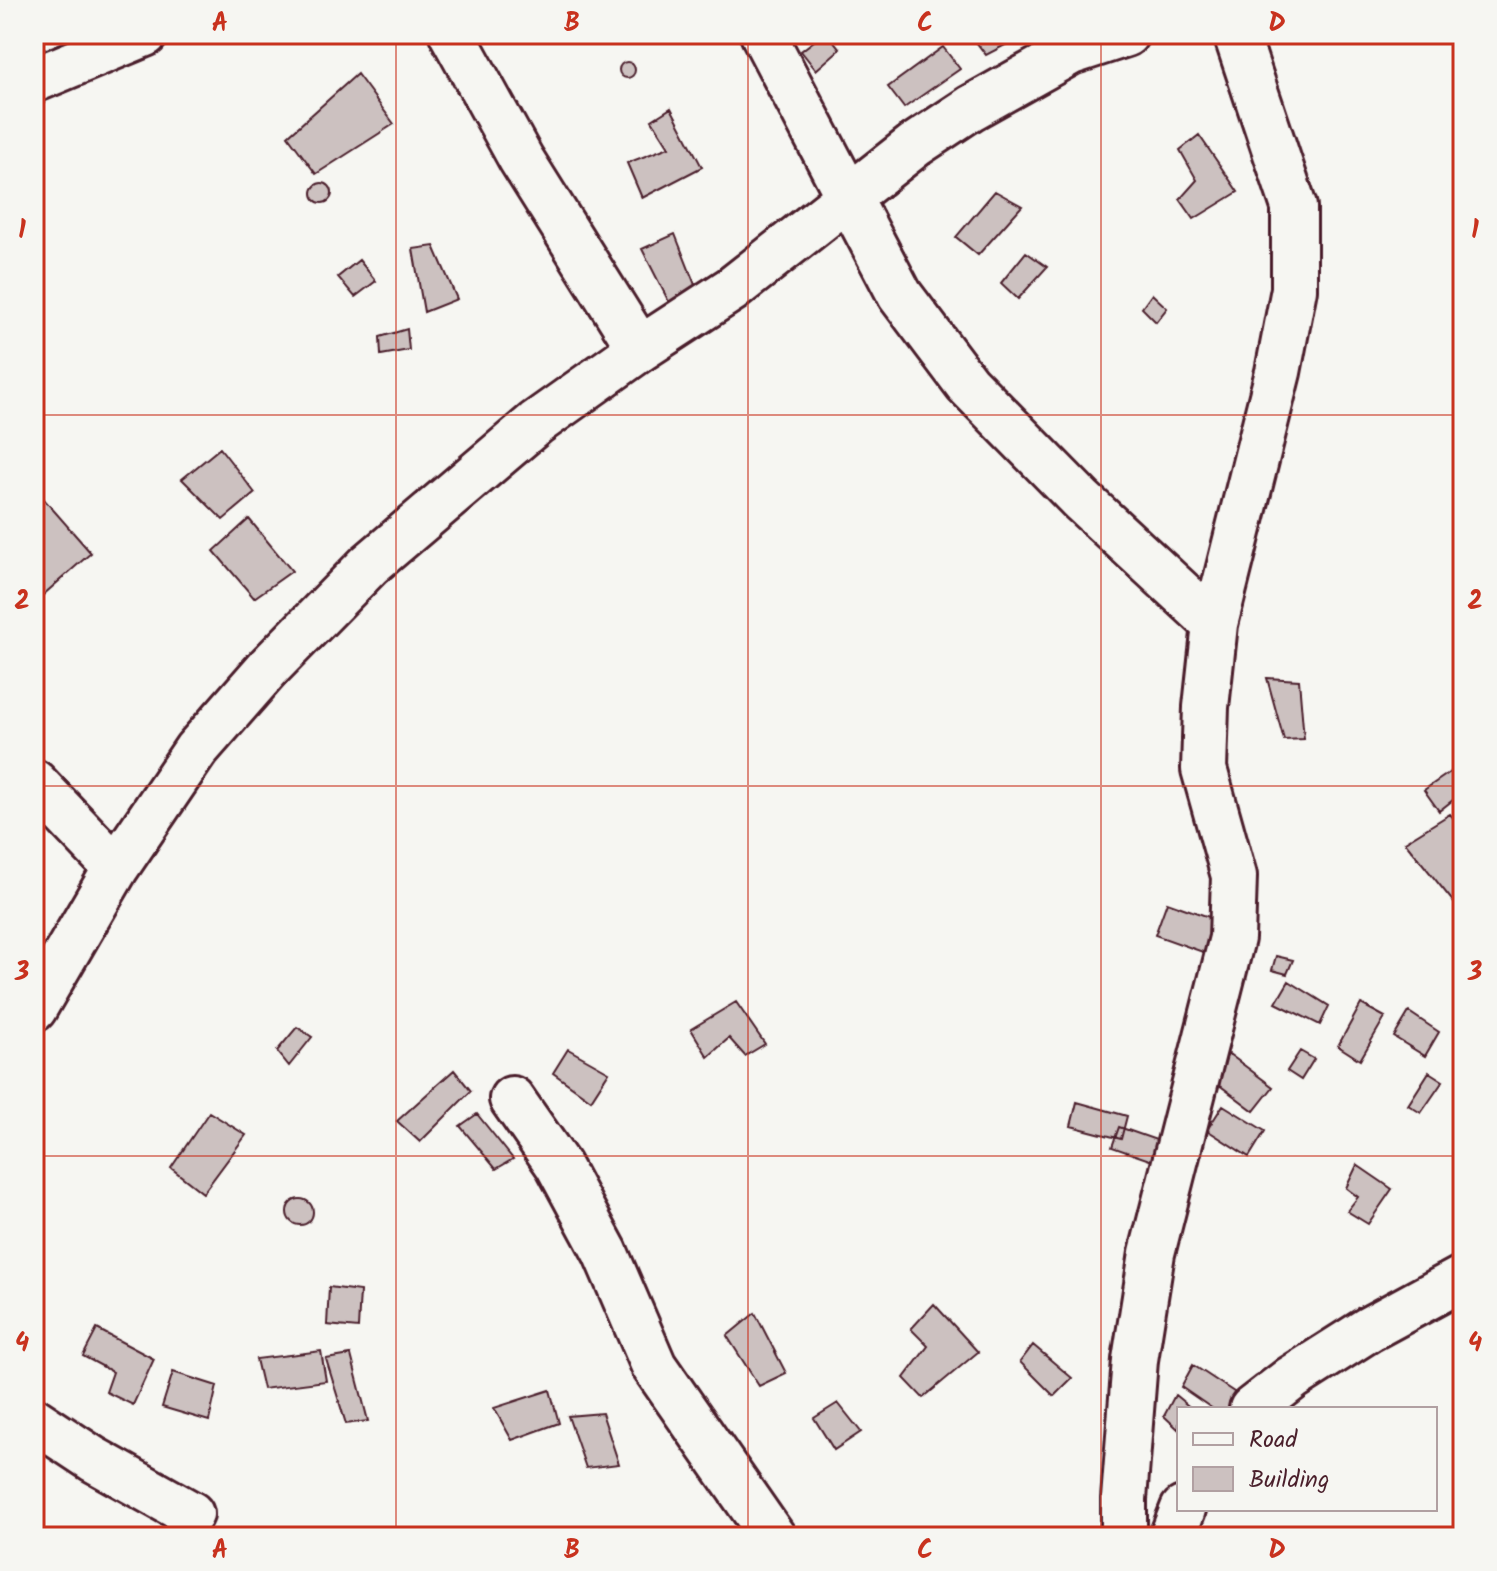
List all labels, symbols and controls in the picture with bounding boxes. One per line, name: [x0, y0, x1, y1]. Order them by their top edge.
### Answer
text: A: [212, 3, 228, 45]
text: B: [564, 3, 580, 45]
text: C: [917, 3, 933, 45]
text: D: [1268, 3, 1286, 45]
text: 1: [18, 210, 26, 252]
text: 1: [1471, 210, 1479, 252]
text: 2: [14, 581, 30, 623]
text: 2: [1467, 581, 1483, 623]
text: 3: [14, 952, 29, 994]
text: 3: [1467, 952, 1482, 994]
text: 4: [15, 1323, 29, 1365]
text: 4: [1468, 1323, 1482, 1365]
legend: [1177, 1407, 1437, 1511]
text: Road: [1249, 1421, 1298, 1460]
text: Building: [1249, 1461, 1329, 1500]
text: A: [212, 1530, 228, 1571]
text: B: [564, 1530, 580, 1571]
text: C: [917, 1530, 933, 1571]
text: D: [1268, 1530, 1286, 1571]

